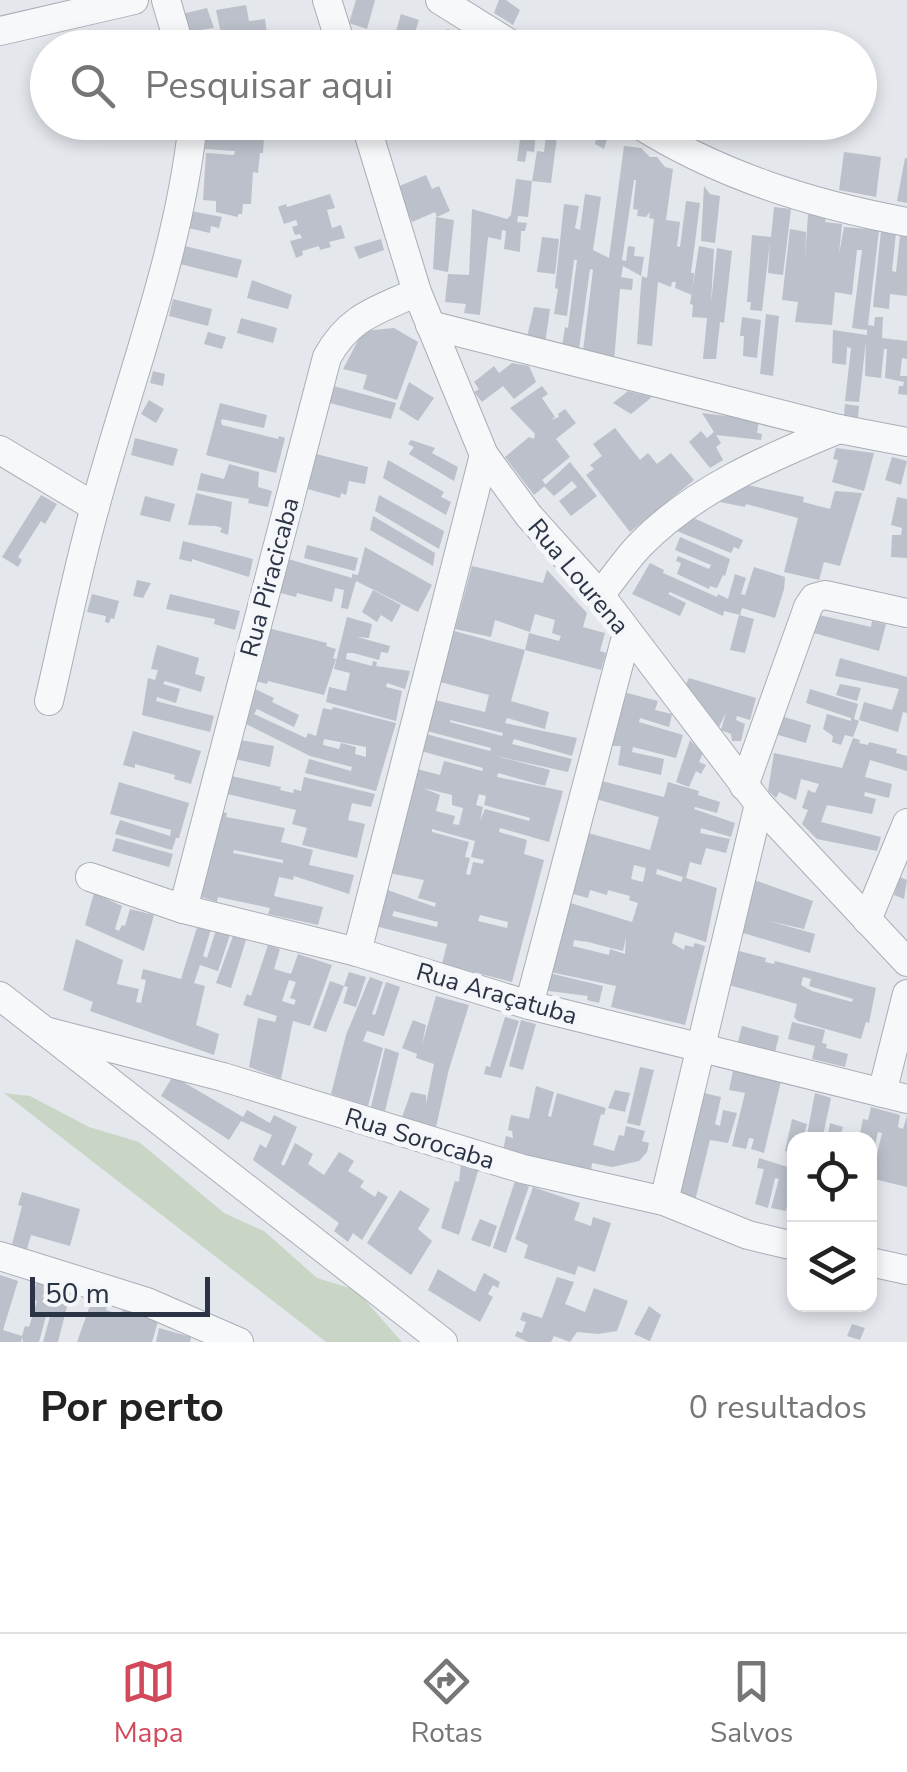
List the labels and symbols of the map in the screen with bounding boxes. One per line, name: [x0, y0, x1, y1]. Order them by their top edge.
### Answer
street label: Rua Piracicaba: [232, 494, 308, 661]
street label: Rua Lourena: [520, 512, 637, 642]
street label: Rua Araçatuba: [412, 955, 581, 1033]
street label: Rua Sorocaba: [341, 1100, 499, 1178]
scale bar: [30, 1272, 210, 1316]

